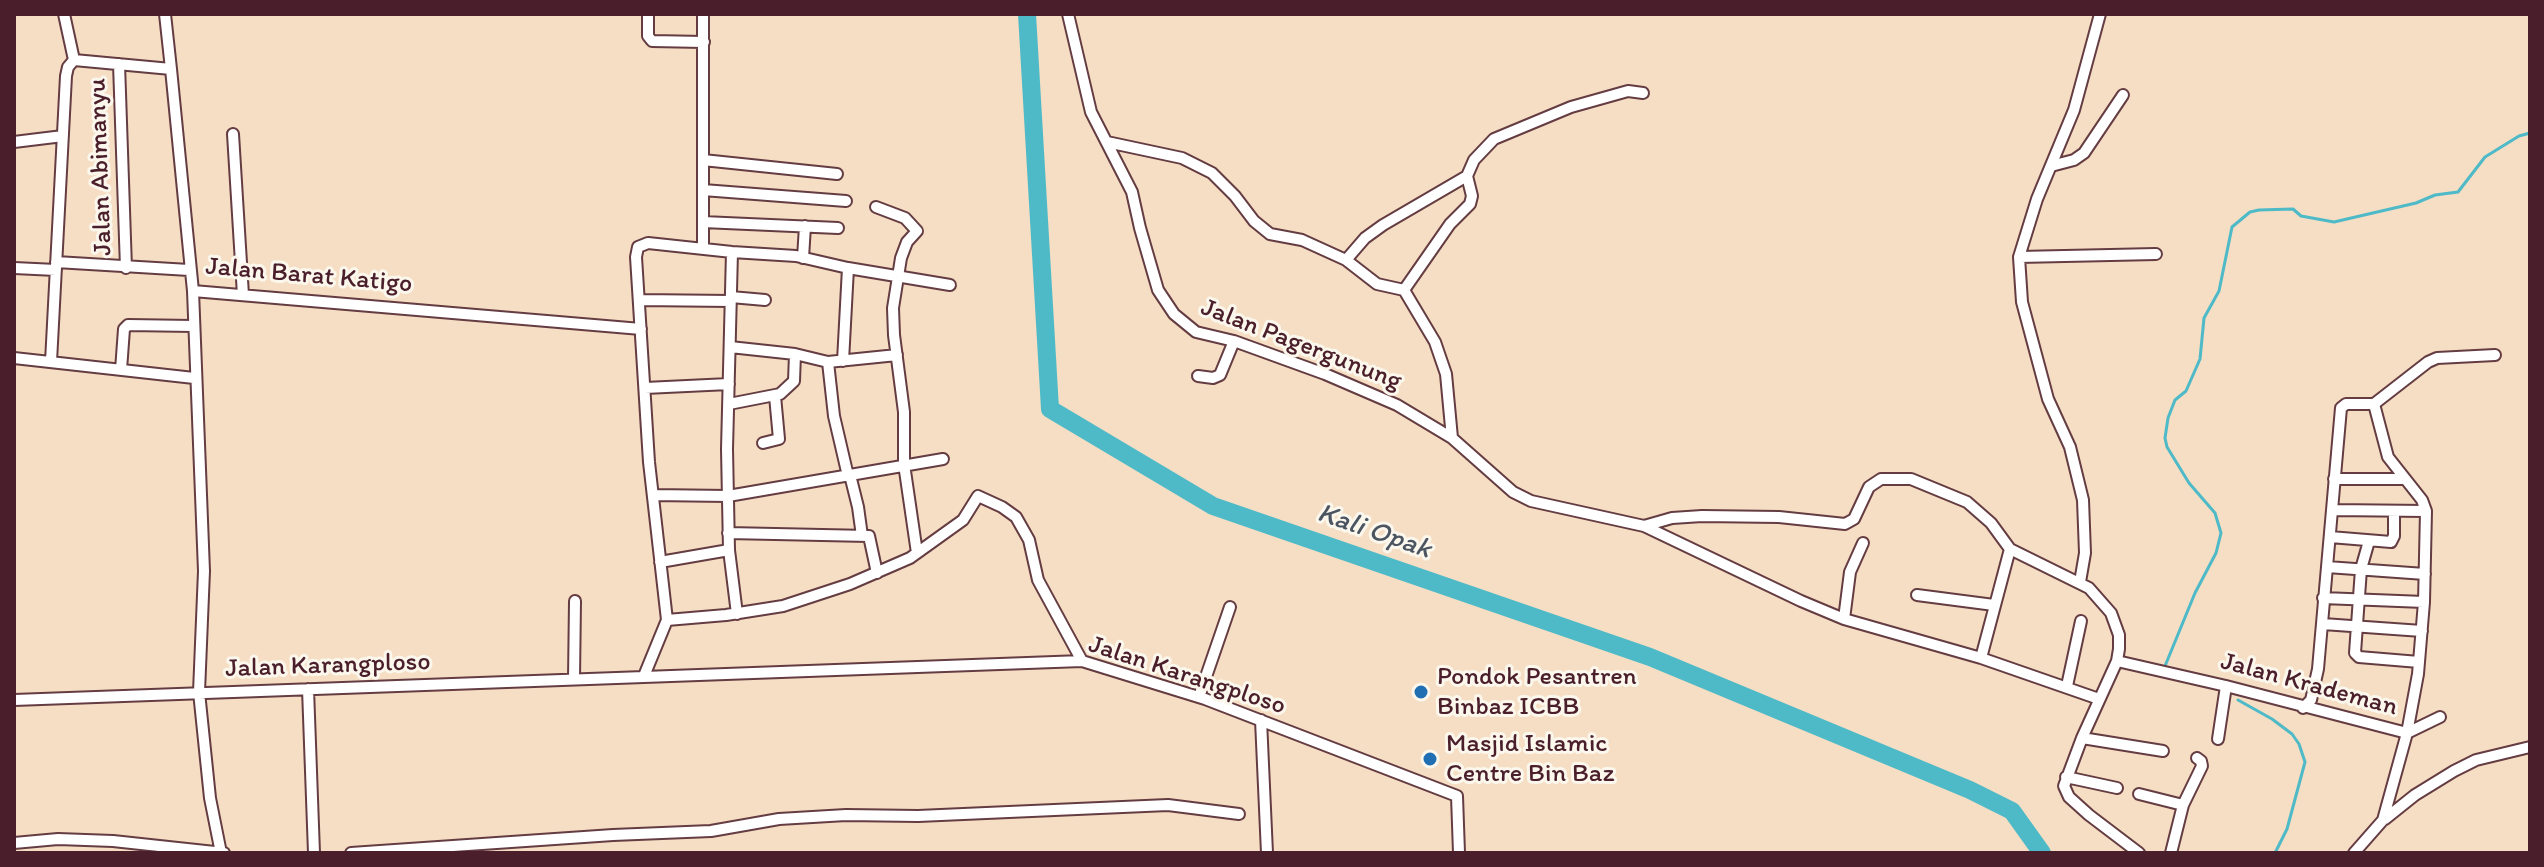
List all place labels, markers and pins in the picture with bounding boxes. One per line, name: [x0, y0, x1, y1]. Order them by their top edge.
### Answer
place label: Pondok Pesantren Binbaz ICBB: [1437, 661, 1637, 722]
marker: Pondok Pesantren Binbaz ICBB: [1412, 683, 1430, 701]
place label: Masjid Islamic Centre Bin Baz: [1446, 728, 1614, 790]
marker: Masjid Islamic Centre Bin Baz: [1421, 750, 1439, 768]

